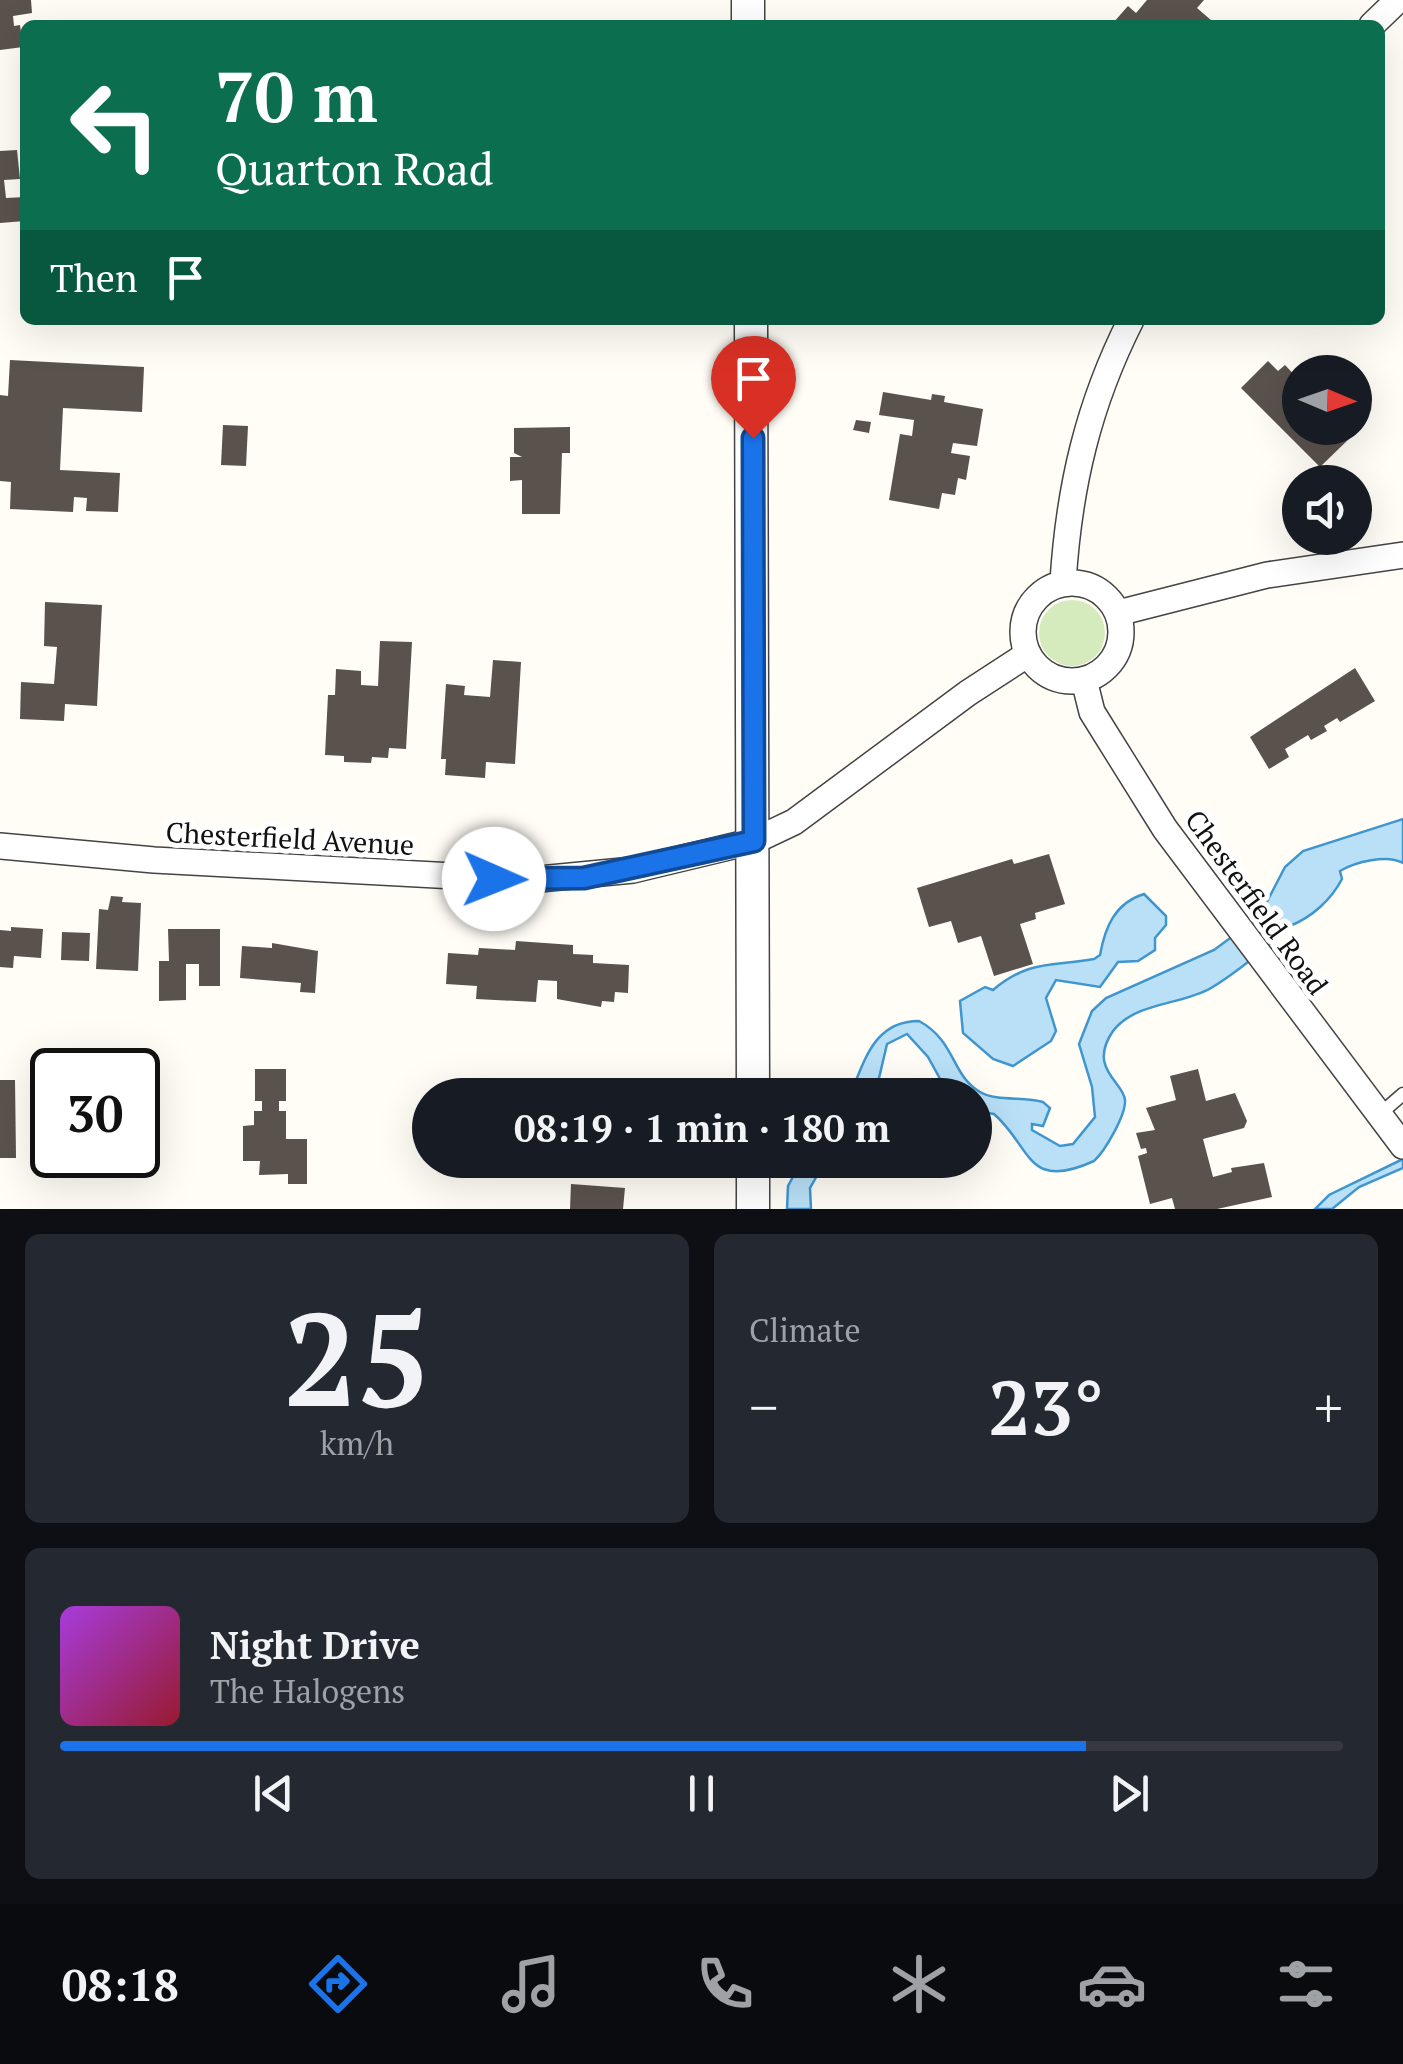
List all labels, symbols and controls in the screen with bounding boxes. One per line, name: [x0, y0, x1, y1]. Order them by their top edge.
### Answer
text: 70 m: [215, 49, 378, 142]
icon: left: [50, 60, 180, 190]
text: Quarton Road: [215, 138, 494, 198]
icon: arrive: [158, 250, 213, 305]
text: Then: [50, 253, 138, 303]
pin: [711, 336, 796, 439]
icon: arrive: [726, 351, 781, 406]
north arrow: [1282, 355, 1372, 445]
map controls: [1282, 355, 1372, 555]
button: sound: [1282, 465, 1372, 555]
street label: Chesterfield Road: [1177, 802, 1337, 1002]
street label: Chesterfield Avenue: [165, 813, 415, 863]
position arrow: [442, 827, 546, 931]
speed limit sign: 30: [30, 1048, 160, 1178]
text: 08:19 · 1 min · 180 m: [514, 1103, 890, 1153]
text: 25: [284, 1271, 430, 1443]
text: Climate: [749, 1309, 861, 1351]
text: 23°: [988, 1357, 1104, 1456]
text: −: [749, 1370, 778, 1443]
text: +: [1314, 1370, 1343, 1443]
text: km/h: [320, 1422, 394, 1464]
text: Night Drive: [210, 1620, 420, 1670]
text: The Halogens: [210, 1670, 405, 1712]
icon: previous: [246, 1766, 301, 1821]
icon: pause: [674, 1766, 729, 1821]
icon: next: [1102, 1766, 1157, 1821]
icon: directions: [303, 1949, 373, 2019]
icon: music: [496, 1949, 566, 2019]
icon: phone: [690, 1949, 760, 2019]
icon: climate: [884, 1949, 954, 2019]
icon: car: [1077, 1949, 1147, 2019]
icon: filters: [1271, 1949, 1341, 2019]
text: 08:18: [62, 1954, 179, 2014]

